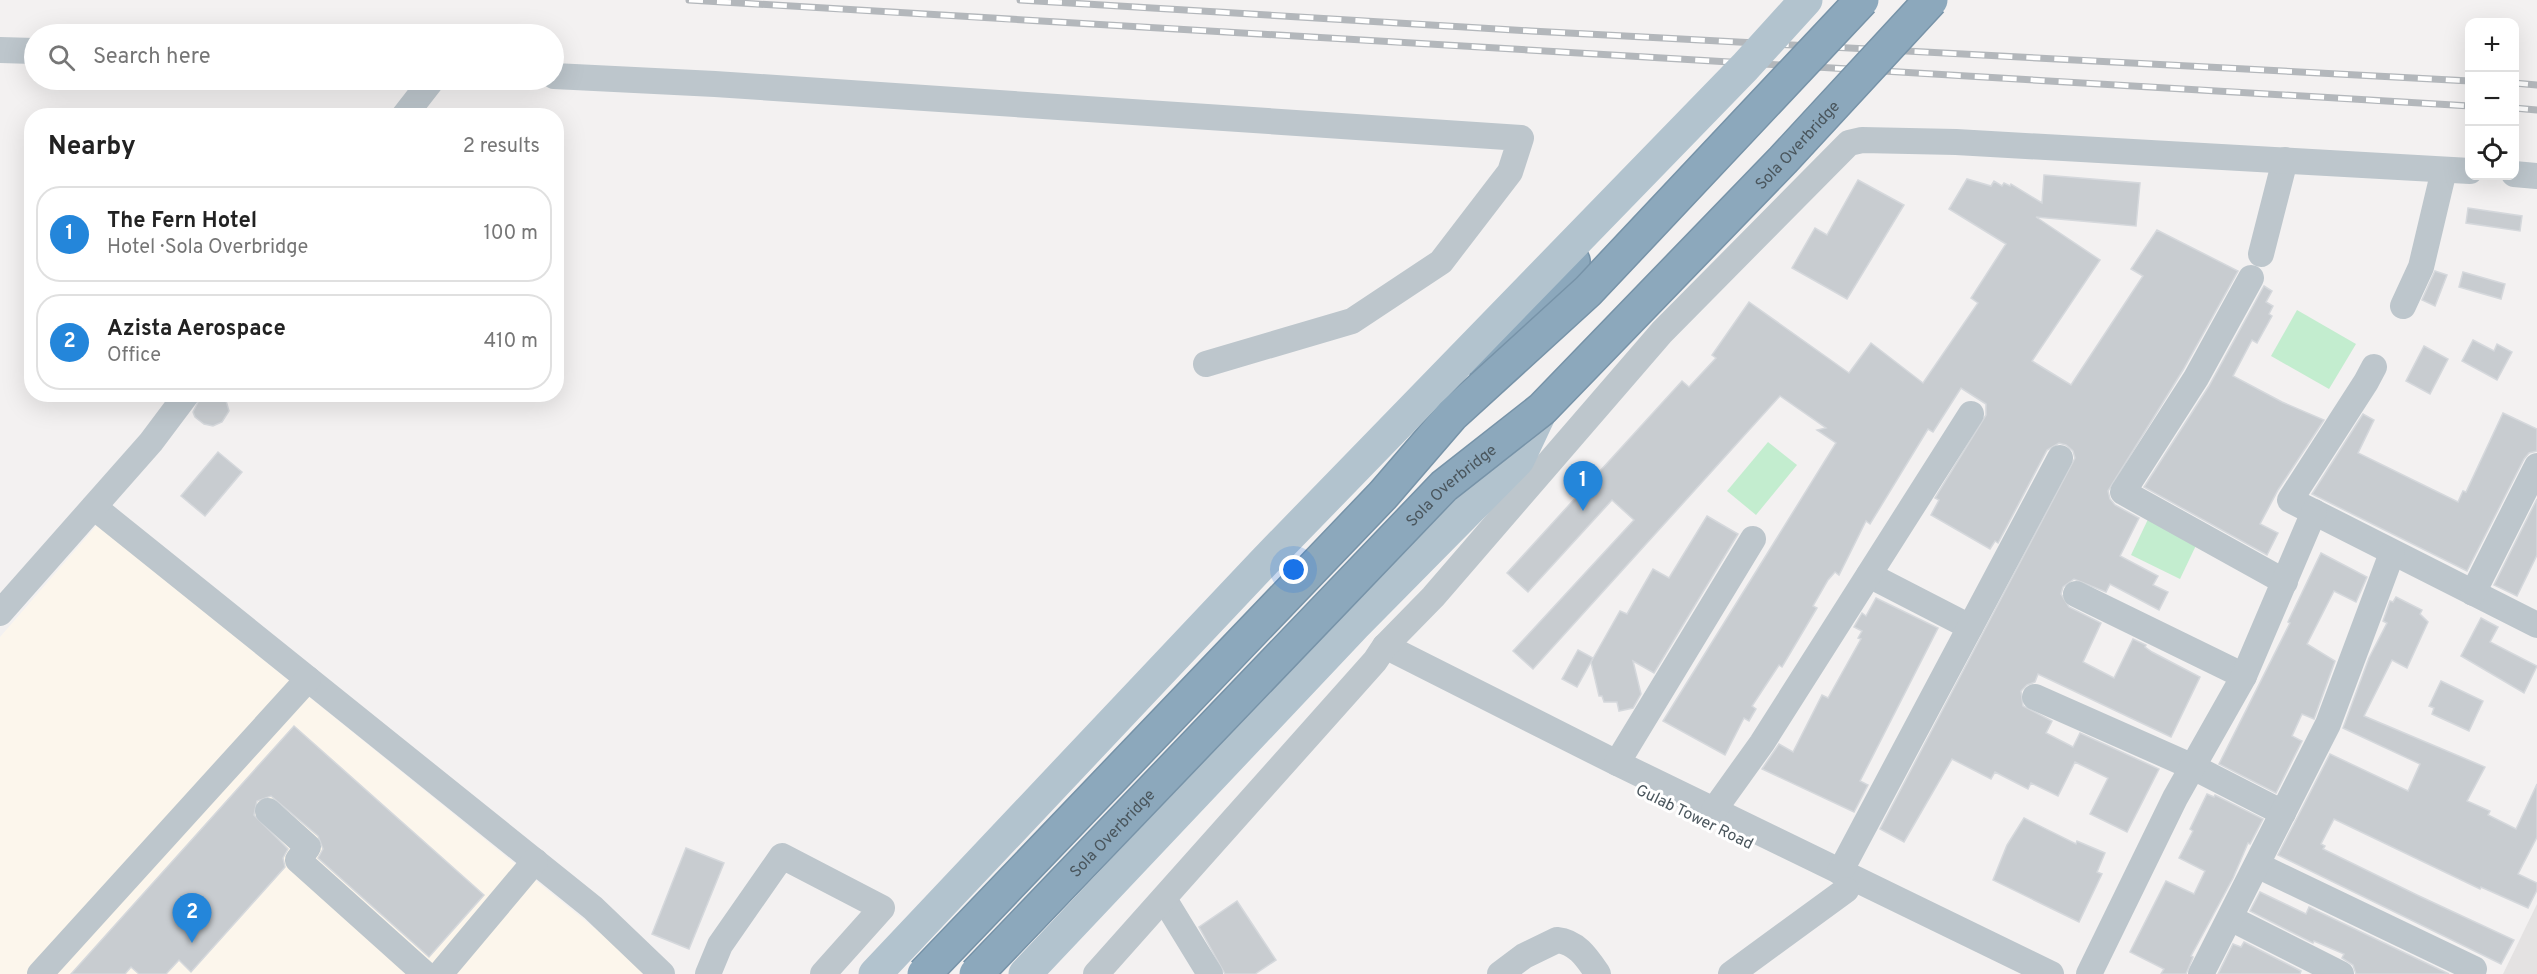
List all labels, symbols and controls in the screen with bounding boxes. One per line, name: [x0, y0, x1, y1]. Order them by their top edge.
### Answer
map controls: [2465, 18, 2519, 180]
button: +: [2465, 18, 2519, 72]
search box: [24, 24, 564, 90]
icon: search: [45, 41, 78, 74]
text: Search here: [93, 44, 211, 71]
button: −: [2465, 72, 2519, 126]
street label: Sola Overbridge: [1752, 97, 1845, 195]
button: locate: [2465, 126, 2519, 180]
text: Nearby: [48, 131, 136, 164]
text: 2 results: [463, 134, 540, 160]
text: The Fern Hotel: [107, 208, 257, 235]
text: 1: [66, 221, 74, 247]
text: 100 m: [483, 221, 538, 247]
text: Hotel · Sola Overbridge: [107, 235, 308, 261]
text: Azista Aerospace: [107, 316, 286, 343]
text: 2: [63, 329, 76, 355]
text: 410 m: [484, 329, 538, 355]
text: Office: [107, 343, 161, 369]
street label: Sola Overbridge: [1403, 441, 1501, 532]
pin: 1: [1564, 462, 1602, 511]
your location: [1279, 555, 1308, 584]
street label: Gulab Tower Road: [1632, 781, 1756, 855]
street label: Sola Overbridge: [1066, 786, 1160, 882]
pin: 2: [172, 894, 212, 943]

